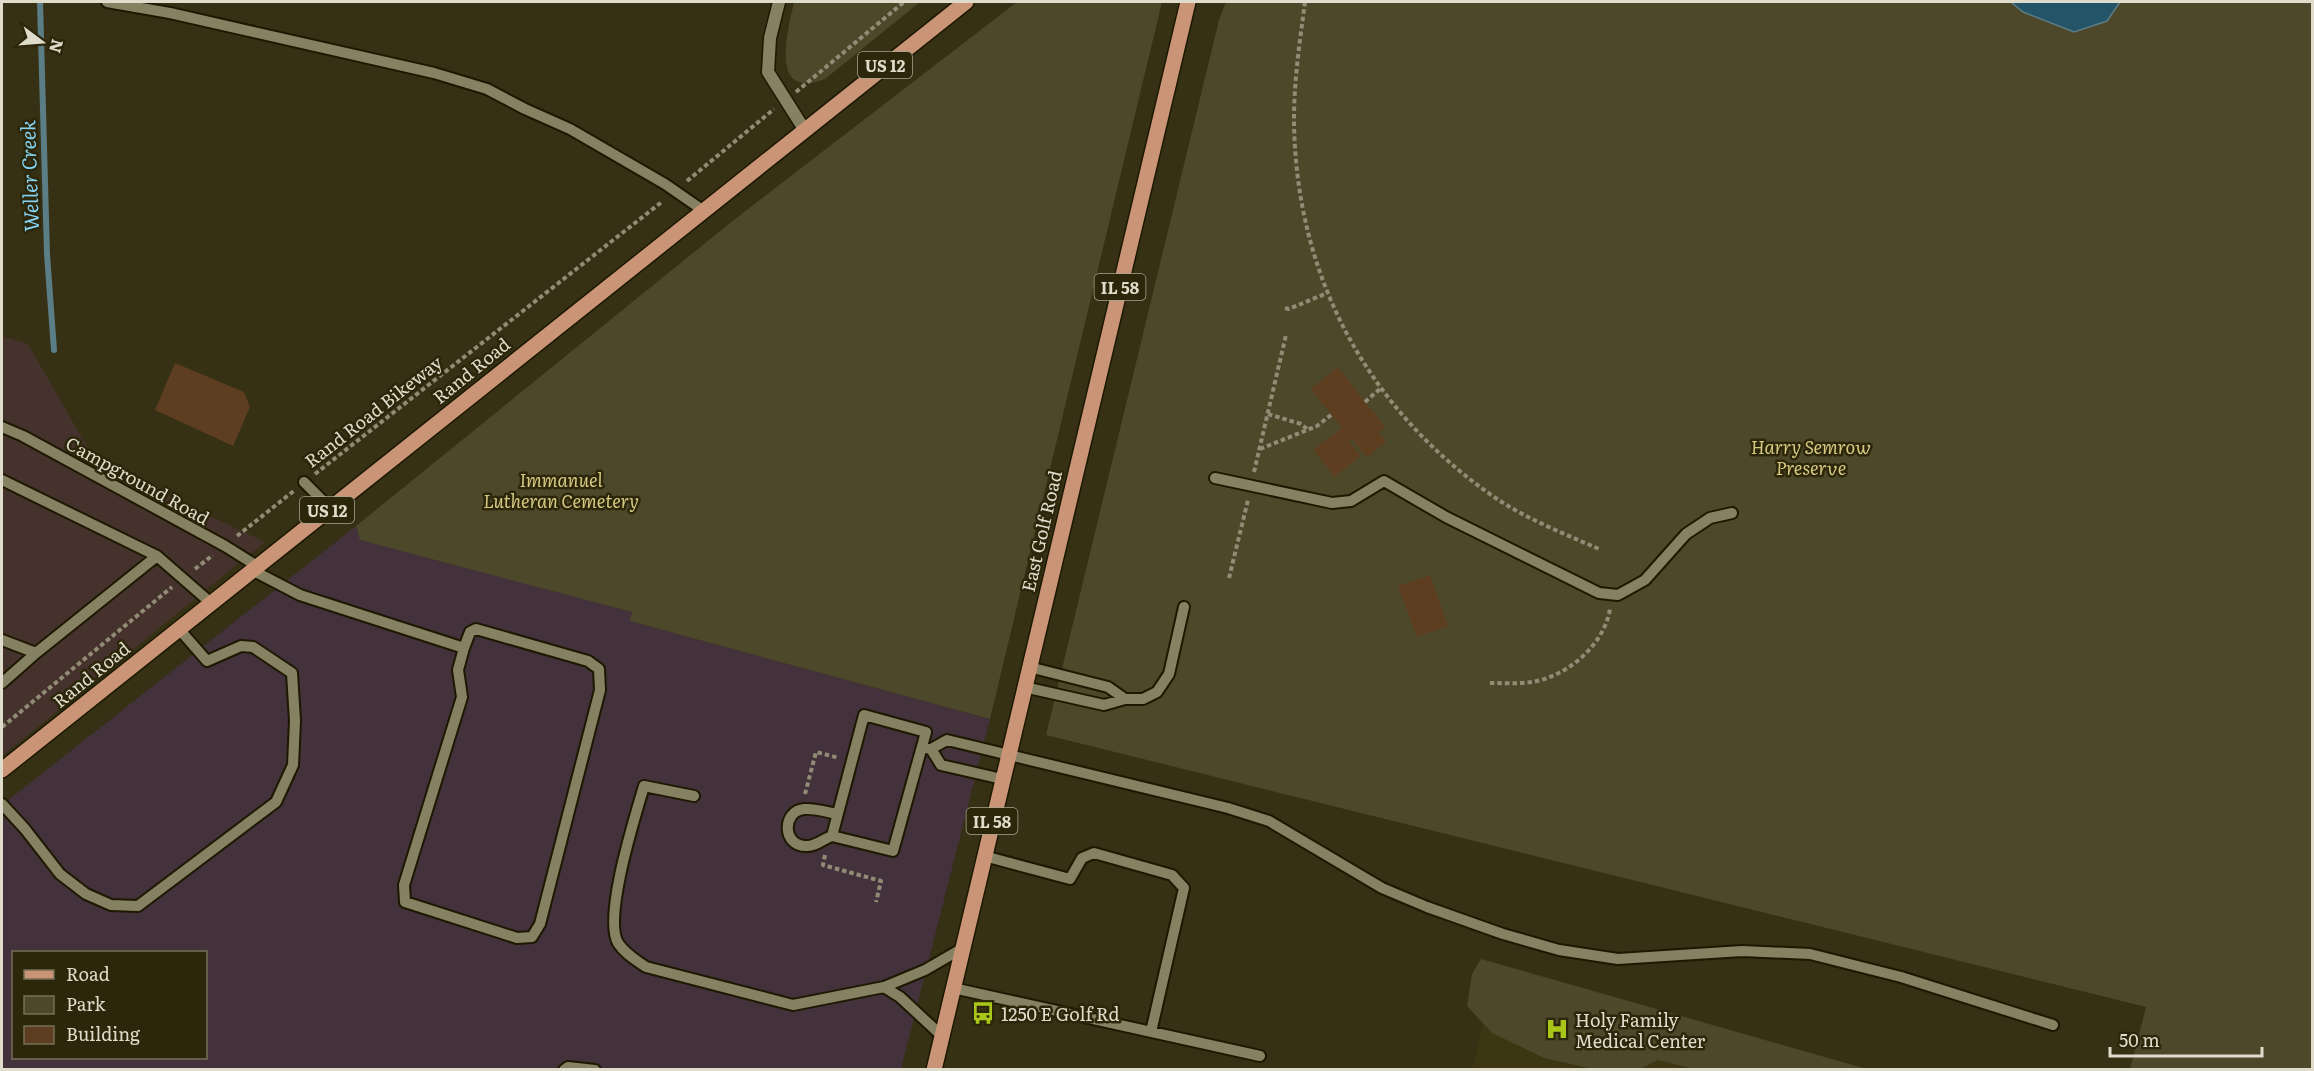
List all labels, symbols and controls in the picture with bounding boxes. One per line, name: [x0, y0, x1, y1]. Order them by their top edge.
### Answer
north arrow: [12, 12, 72, 72]
text: N: [44, 37, 71, 56]
road number: US 12: [858, 52, 912, 78]
water label: Weller Creek: [11, 120, 45, 232]
road number: IL 58: [1094, 274, 1146, 300]
street label: Rand Road: [427, 330, 515, 410]
street label: Rand Road Bikeway: [298, 348, 448, 473]
street label: Campground Road: [61, 429, 215, 531]
park label: Harry Semrow Preserve: [1751, 433, 1871, 481]
park label: Immanuel Lutheran Cemetery: [483, 466, 639, 514]
street label: East Golf Road: [1014, 468, 1068, 594]
road number: US 12: [300, 497, 354, 523]
street label: Rand Road: [47, 634, 135, 714]
road number: IL 58: [966, 808, 1018, 834]
legend: [12, 951, 207, 1059]
text: Road: [66, 960, 110, 987]
text: Park: [66, 990, 107, 1017]
bus stop icon: 1250 E Golf Rd: [970, 1000, 996, 1026]
place label: 1250 E Golf Rd: [1001, 1000, 1120, 1027]
place label: Holy Family Medical Center: [1575, 1006, 1706, 1054]
hospital icon: Holy Family Medical Center: [1544, 1016, 1570, 1042]
text: Building: [66, 1020, 141, 1047]
scale bar: [2110, 1020, 2262, 1058]
text: 50 m: [2119, 1026, 2160, 1053]

